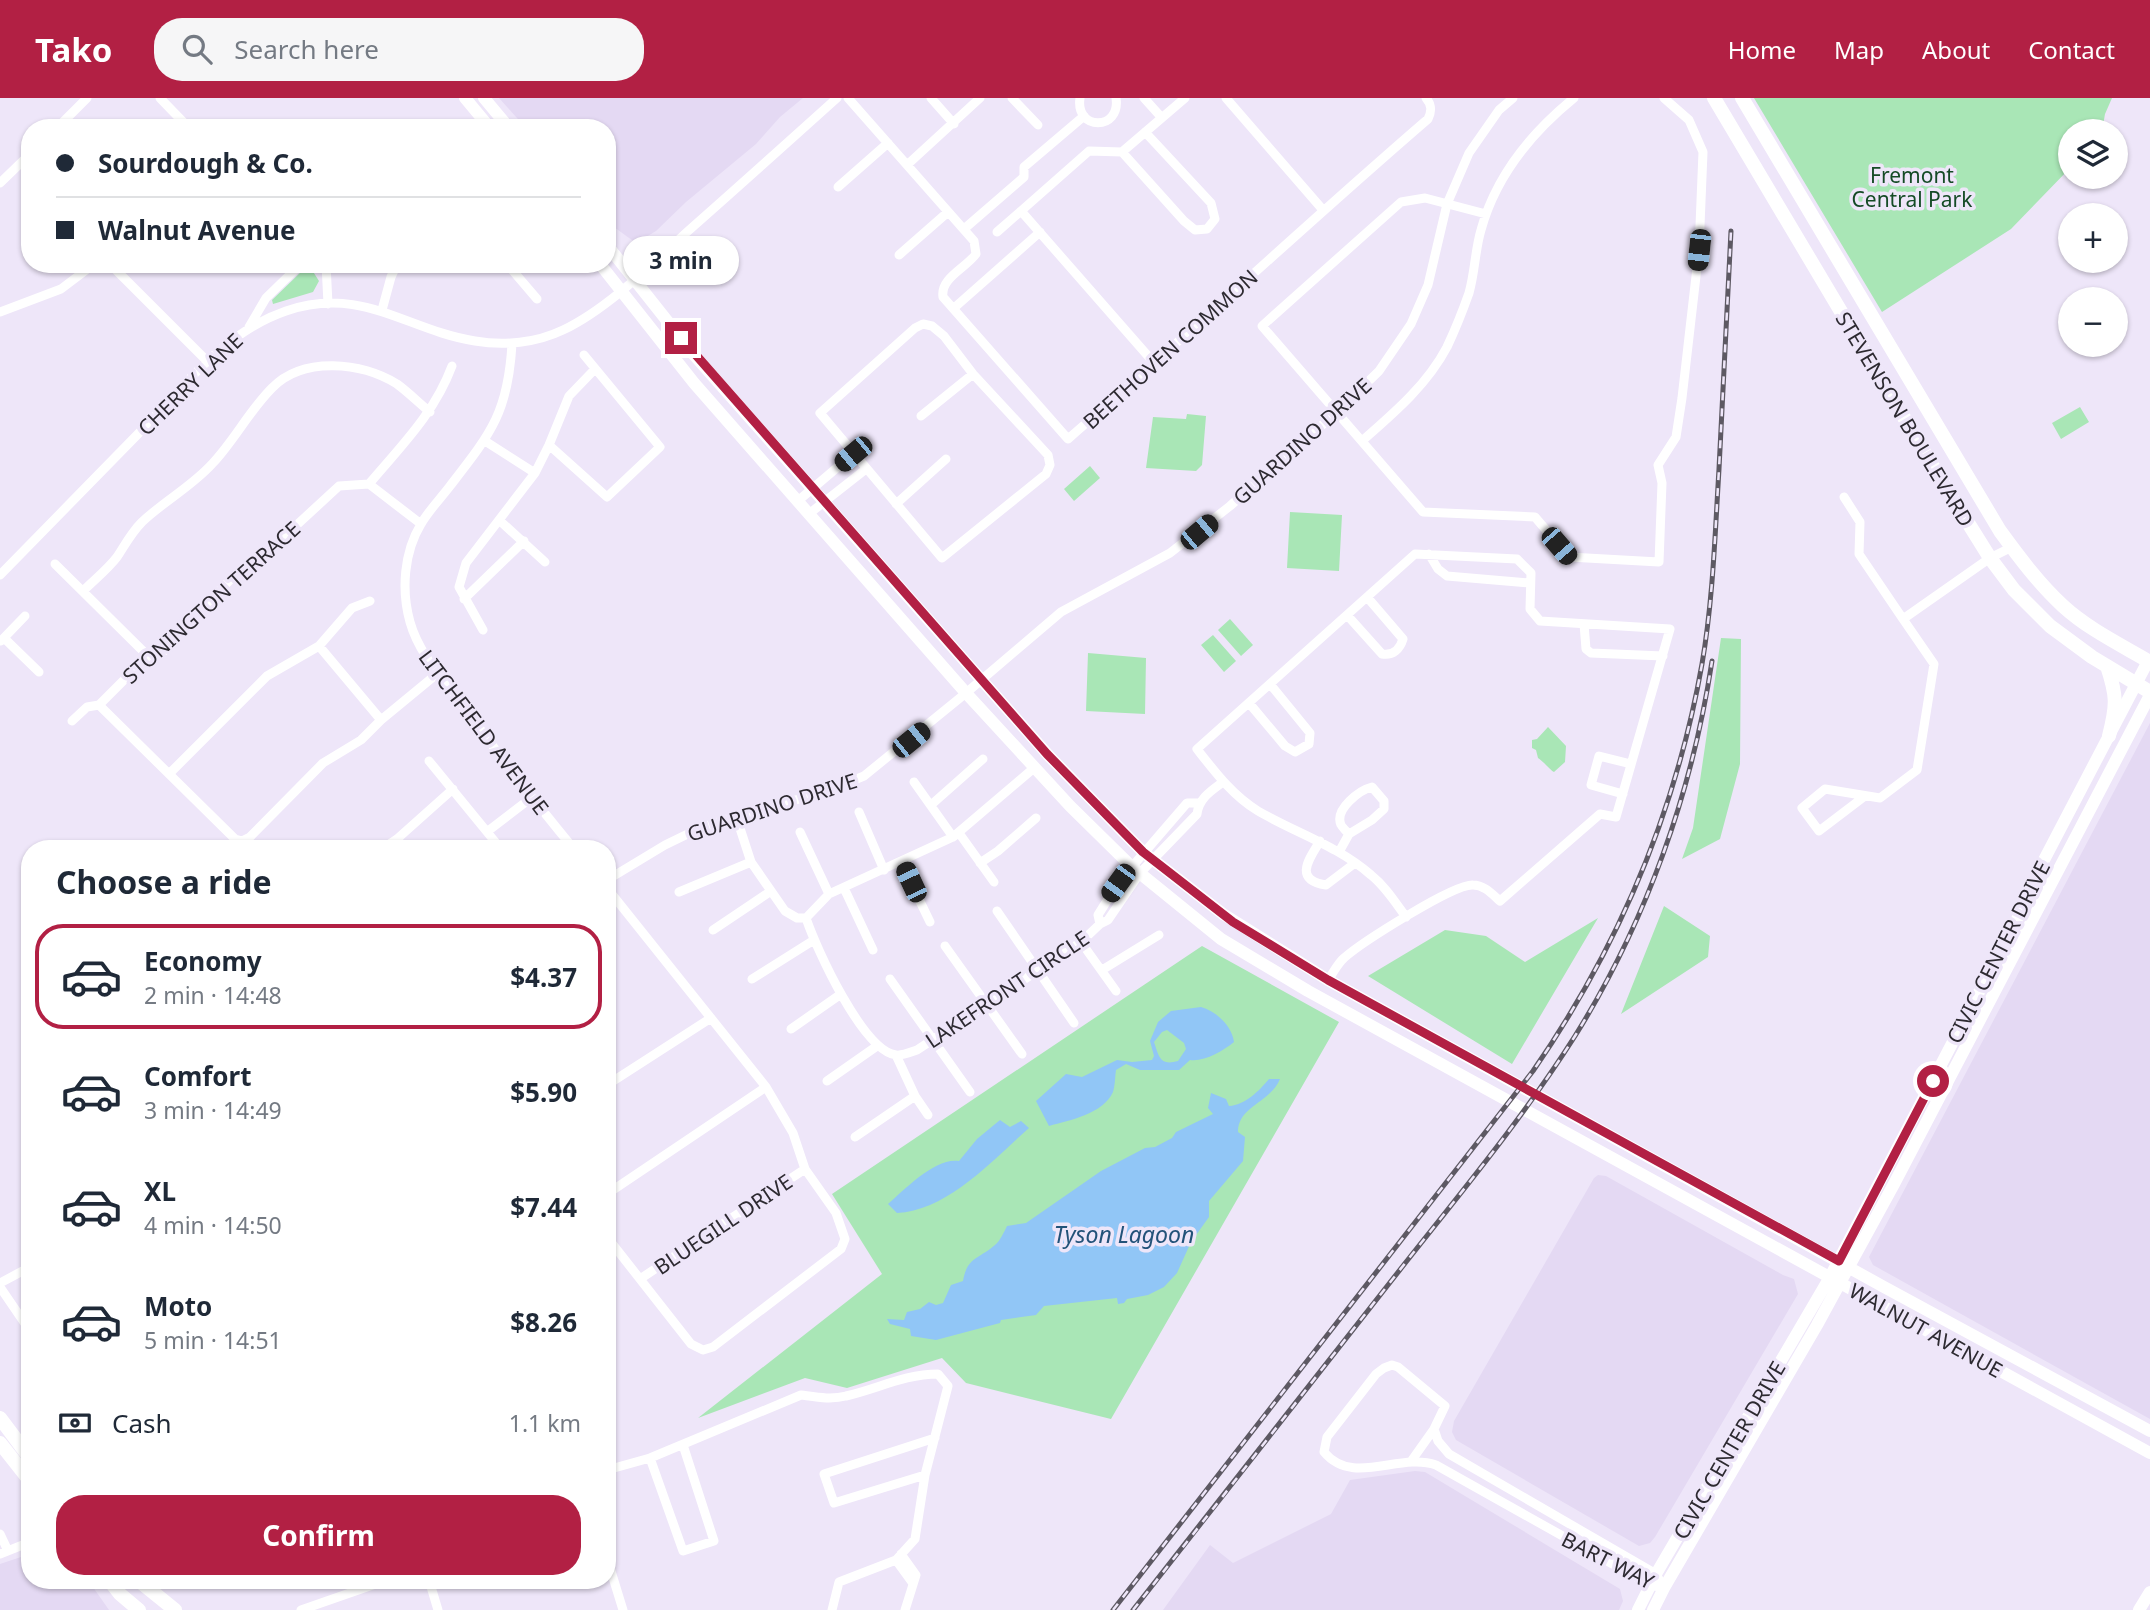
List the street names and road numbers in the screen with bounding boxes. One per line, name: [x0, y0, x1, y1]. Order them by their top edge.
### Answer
street label: BEETHOVEN COMMON: [1077, 263, 1263, 435]
street label: STEVENSON BOULEVARD: [1830, 306, 1980, 532]
street label: CHERRY LANE: [131, 327, 249, 441]
street label: GUARDINO DRIVE: [1227, 371, 1377, 511]
street label: STONINGTON TERRACE: [116, 515, 306, 689]
street label: LITCHFIELD AVENUE: [413, 644, 555, 820]
street label: GUARDINO DRIVE: [684, 766, 860, 848]
street label: CIVIC CENTER DRIVE: [1940, 856, 2056, 1048]
street label: LAKEFRONT CIRCLE: [920, 924, 1094, 1054]
street label: BLUEGILL DRIVE: [648, 1167, 798, 1281]
street label: WALNUT AVENUE: [1844, 1276, 2008, 1384]
street label: CIVIC CENTER DRIVE: [1667, 1356, 1791, 1544]
street label: BART WAY: [1557, 1525, 1659, 1595]

